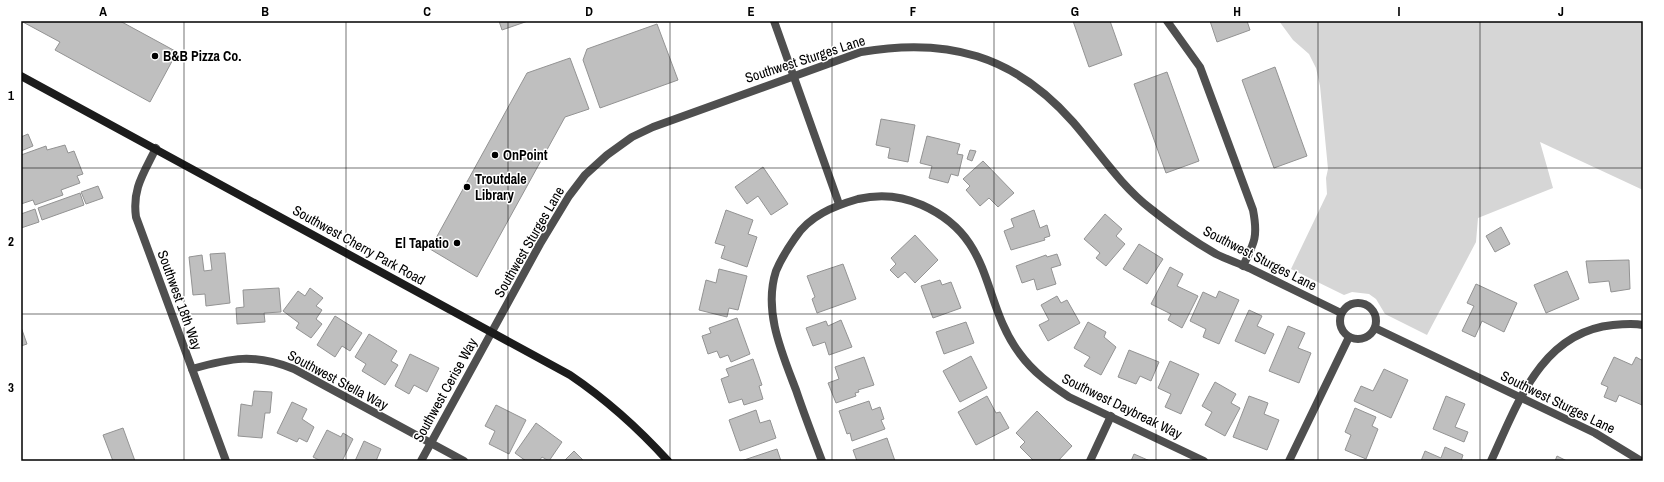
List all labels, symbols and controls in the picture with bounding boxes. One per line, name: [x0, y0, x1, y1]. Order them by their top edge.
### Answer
text: A: [99, 3, 107, 20]
text: B: [261, 3, 269, 20]
text: C: [423, 3, 431, 20]
text: D: [585, 3, 593, 20]
text: E: [747, 3, 755, 20]
text: F: [910, 3, 917, 20]
text: G: [1071, 3, 1079, 20]
text: H: [1233, 3, 1241, 20]
text: I: [1398, 3, 1401, 20]
text: J: [1558, 3, 1564, 20]
street label: Southwest Sturges Lane: [743, 31, 867, 87]
place label: B&B Pizza Co.: [163, 47, 241, 65]
marker: B&B Pizza Co.: [150, 51, 160, 61]
text: 1: [8, 87, 14, 104]
place label: OnPoint: [503, 146, 548, 164]
marker: OnPoint: [490, 150, 500, 160]
place label: Troutdale Library: [475, 170, 527, 204]
marker: Troutdale Library: [462, 182, 472, 192]
street label: Southwest Sturges Lane: [490, 183, 568, 301]
street label: Southwest Cherry Park Road: [290, 201, 428, 289]
street label: Southwest Sturges Lane: [1200, 222, 1320, 294]
text: 2: [8, 233, 14, 250]
place label: El Tapatio: [395, 234, 449, 252]
marker: El Tapatio: [452, 238, 462, 248]
street label: Southwest 18th Way: [154, 248, 206, 353]
street label: Southwest Cerise Way: [409, 335, 481, 445]
street label: Southwest Stella Way: [285, 346, 392, 414]
street label: Southwest Sturges Lane: [1498, 366, 1618, 438]
street label: Southwest Daybreak Way: [1059, 369, 1185, 443]
text: 3: [8, 379, 14, 396]

